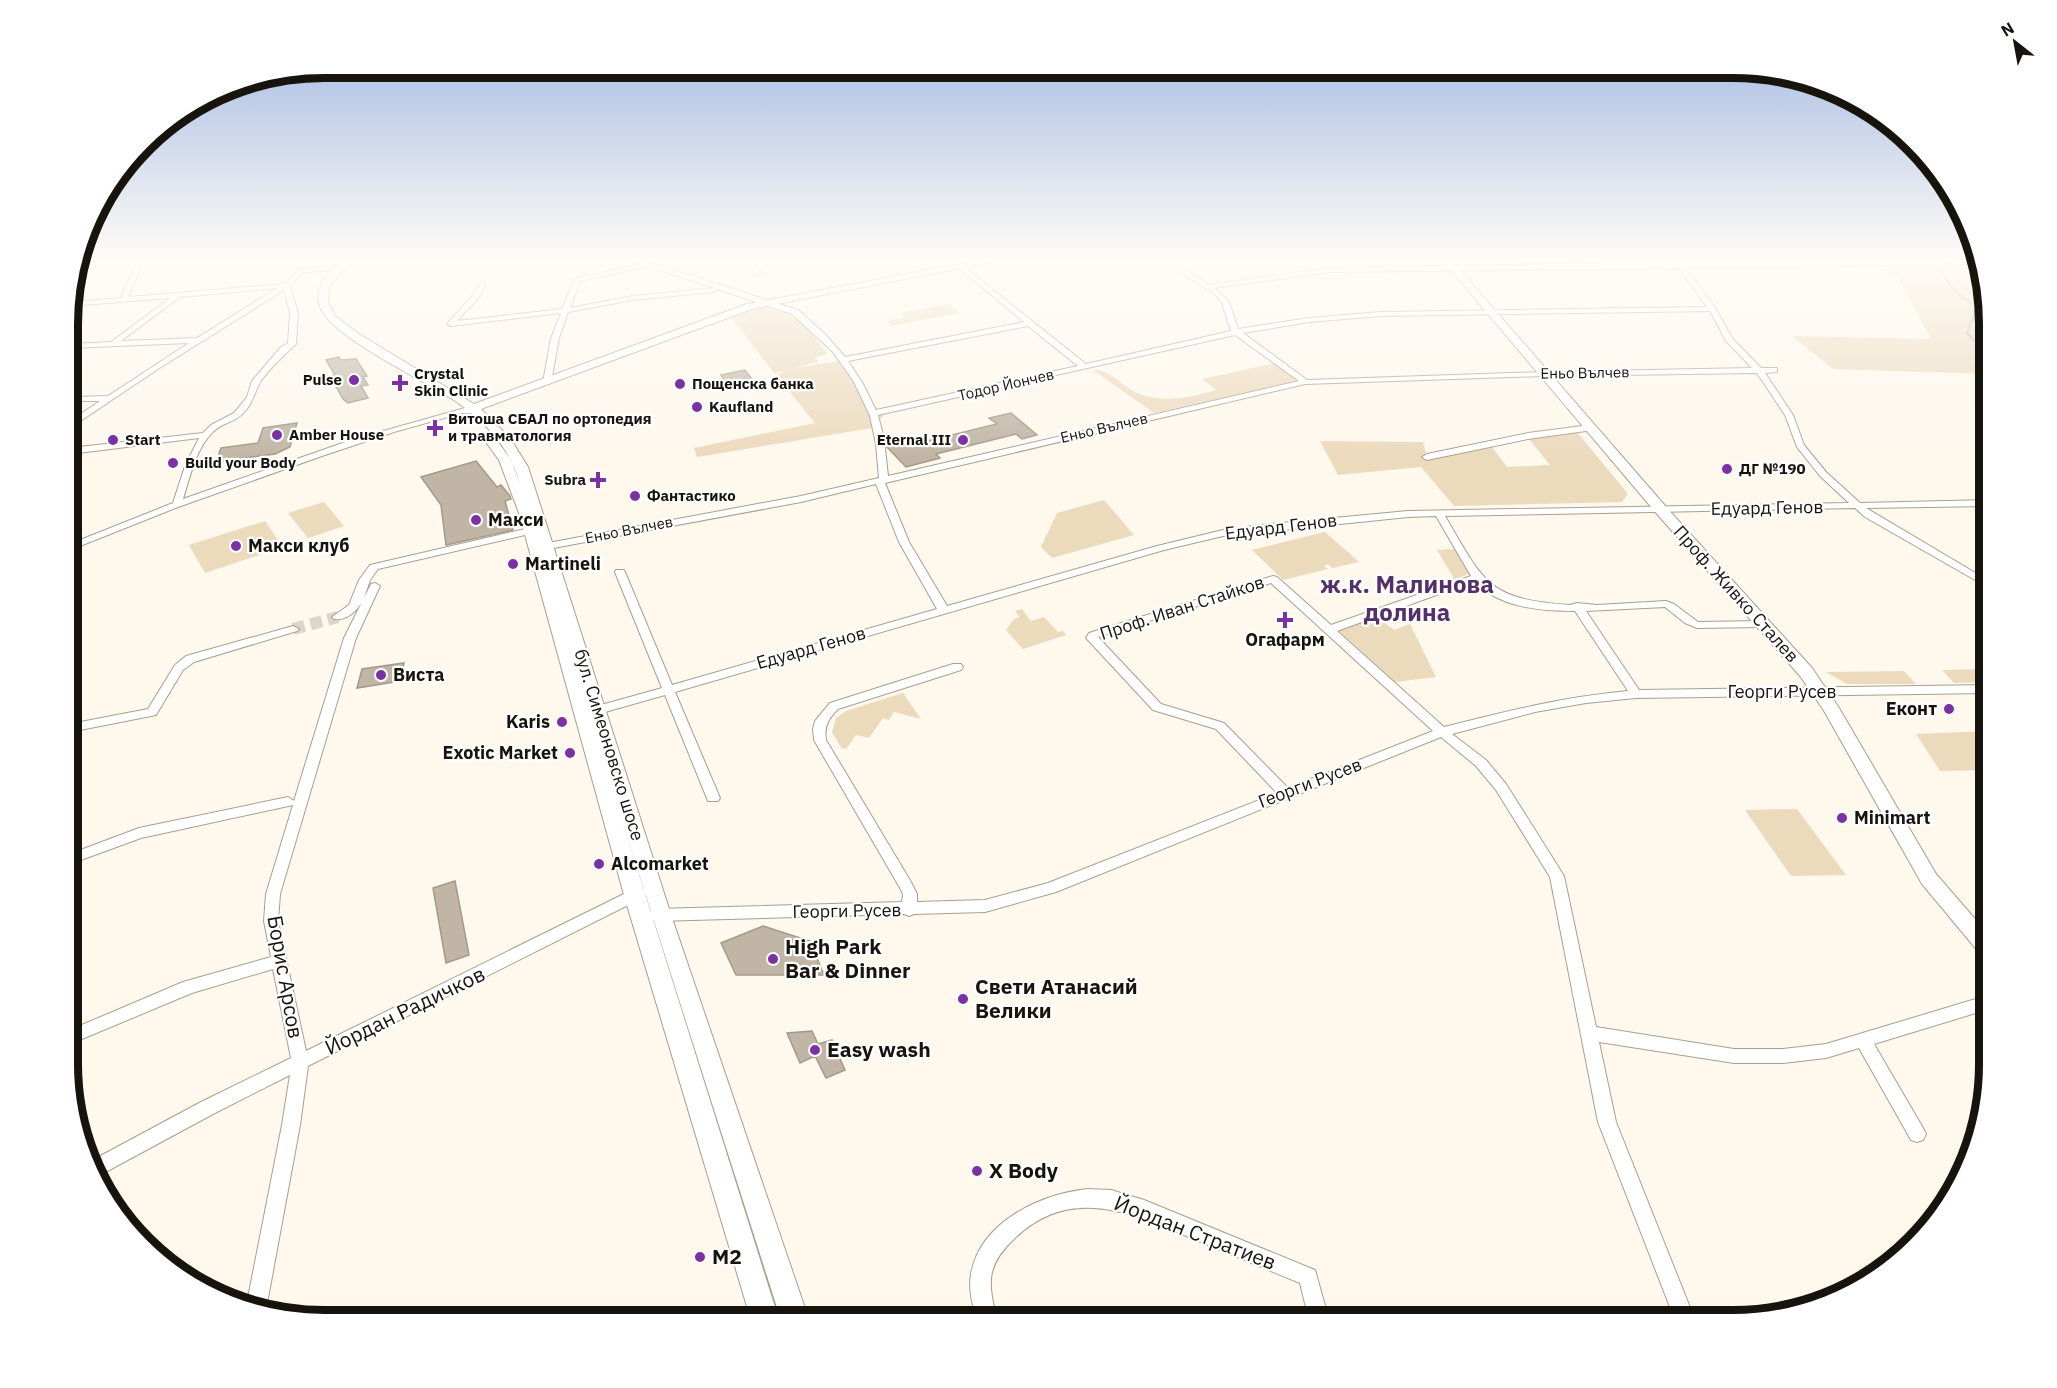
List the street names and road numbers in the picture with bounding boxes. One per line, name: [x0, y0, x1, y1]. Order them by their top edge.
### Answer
street label: Еньо Вълчев: [1540, 362, 1630, 383]
street label: Тодор Йончев: [956, 364, 1056, 405]
street label: Еньо Вълчев: [1058, 408, 1149, 447]
street label: Едуард Генов: [1710, 495, 1824, 520]
street label: Едуард Генов: [1224, 508, 1338, 545]
street label: Еньо Вълчев: [583, 512, 674, 547]
street label: Проф. Живко Сталев: [1669, 520, 1804, 667]
street label: Проф. Иван Стайков: [1097, 570, 1267, 645]
street label: Едуард Генов: [754, 621, 868, 674]
street label: бул. Симеоновско шосе: [569, 646, 650, 844]
street label: Георги Русев: [1727, 680, 1837, 703]
street label: Георги Русев: [1255, 752, 1365, 813]
street label: Георги Русев: [792, 898, 902, 923]
street label: Борис Арсов: [261, 913, 311, 1041]
street label: Йордан Радичков: [320, 959, 489, 1061]
street label: Йордан Стратиев: [1110, 1188, 1280, 1276]

